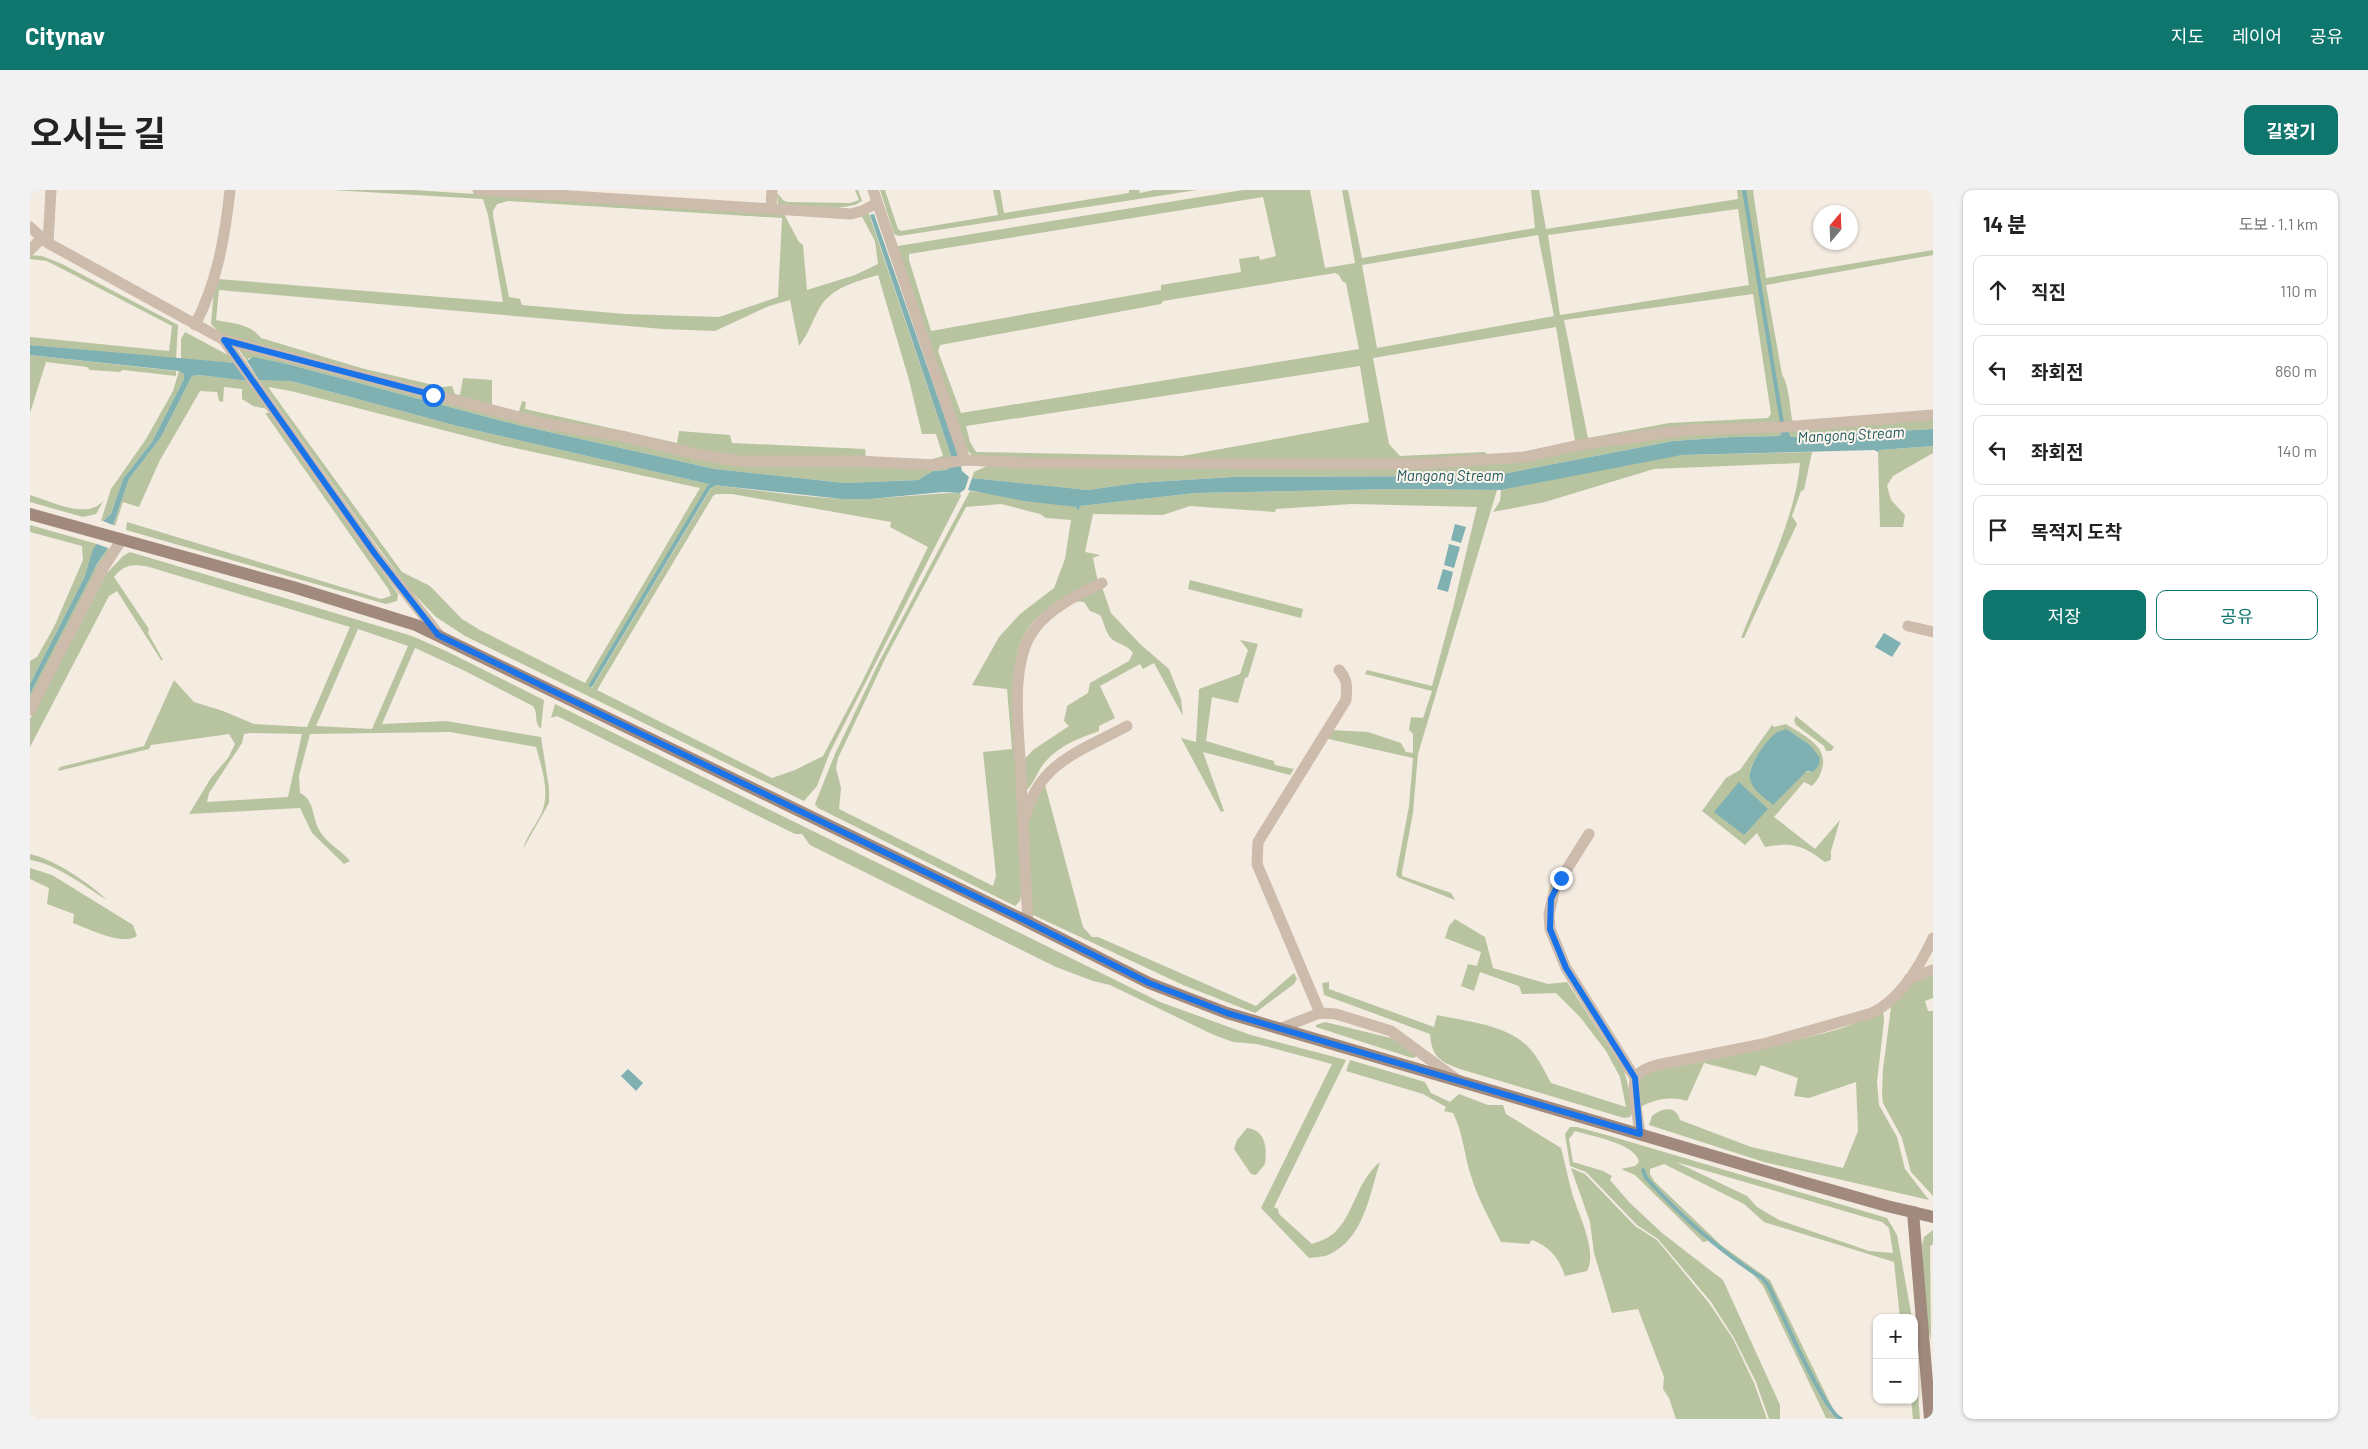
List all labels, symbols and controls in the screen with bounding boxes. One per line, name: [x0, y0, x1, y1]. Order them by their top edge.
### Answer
text: Citynav: [25, 21, 105, 50]
text: 지도: [2171, 25, 2204, 47]
text: 레이어: [2232, 25, 2282, 47]
text: 공유: [2310, 25, 2343, 47]
button: 길찾기: [2244, 105, 2338, 155]
text: 오시는 길: [30, 111, 166, 153]
north arrow: [1813, 205, 1858, 250]
text: 14 분: [1983, 211, 2027, 236]
text: 도보 · 1.1 km: [2239, 214, 2318, 233]
icon: ahead: [1984, 276, 2012, 304]
text: 직진: [2031, 280, 2066, 303]
text: 110 m: [2280, 281, 2317, 300]
icon: left: [1984, 356, 2012, 384]
text: 좌회전: [2031, 360, 2083, 383]
text: 860 m: [2275, 361, 2317, 380]
route start: [422, 384, 445, 407]
water label: Mangong Stream: [1797, 422, 1905, 446]
icon: left: [1984, 436, 2012, 464]
text: 좌회전: [2031, 440, 2083, 463]
text: 140 m: [2277, 441, 2317, 460]
water label: Mangong Stream: [1396, 466, 1504, 484]
icon: arrive: [1984, 516, 2012, 544]
text: 목적지 도착: [2031, 520, 2122, 543]
button: 저장: [1983, 590, 2146, 640]
button: 공유: [2156, 590, 2318, 640]
route end: [1550, 867, 1573, 890]
map controls: [1873, 1314, 1918, 1404]
button: +: [1873, 1314, 1918, 1359]
button: −: [1873, 1359, 1918, 1404]

